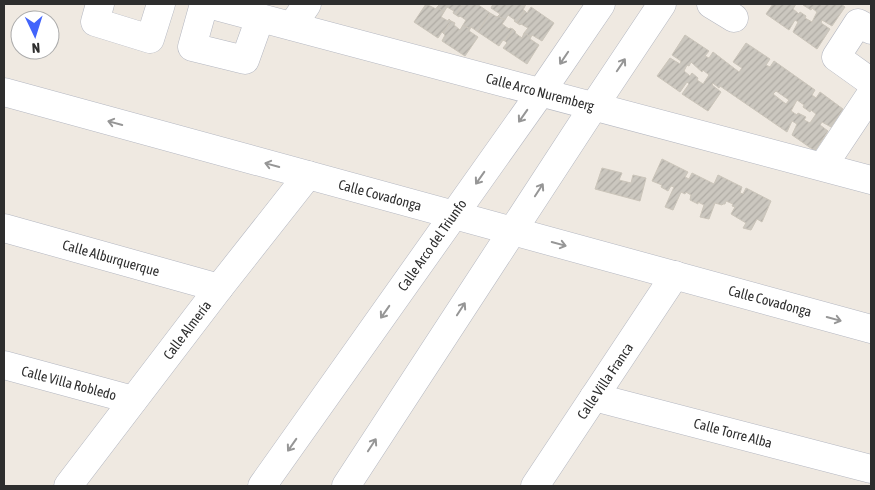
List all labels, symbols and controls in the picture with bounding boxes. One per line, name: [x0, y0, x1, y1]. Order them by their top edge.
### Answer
north arrow: [10, 10, 60, 60]
text: N: [31, 40, 41, 56]
one-way arrow: [559, 51, 569, 65]
one-way arrow: [616, 59, 626, 73]
street label: Calle Arco Nuremberg: [484, 70, 596, 114]
one-way arrow: [518, 109, 529, 122]
one-way arrow: [107, 117, 123, 127]
one-way arrow: [264, 160, 280, 170]
one-way arrow: [475, 171, 485, 185]
street label: Calle Covadonga: [337, 176, 423, 214]
one-way arrow: [534, 183, 544, 197]
street label: Calle Arco del Triunfo: [394, 196, 470, 294]
street label: Calle Alburquerque: [61, 237, 161, 279]
one-way arrow: [551, 239, 567, 249]
street label: Calle Covadonga: [727, 282, 813, 320]
street label: Calle Almería: [160, 298, 214, 362]
one-way arrow: [456, 303, 466, 317]
one-way arrow: [380, 305, 390, 319]
one-way arrow: [826, 314, 842, 324]
street label: Calle Villa Franca: [574, 340, 636, 422]
street label: Calle Villa Robledo: [20, 363, 118, 403]
street label: Calle Torre Alba: [692, 415, 774, 451]
one-way arrow: [286, 437, 297, 451]
one-way arrow: [368, 439, 378, 453]

